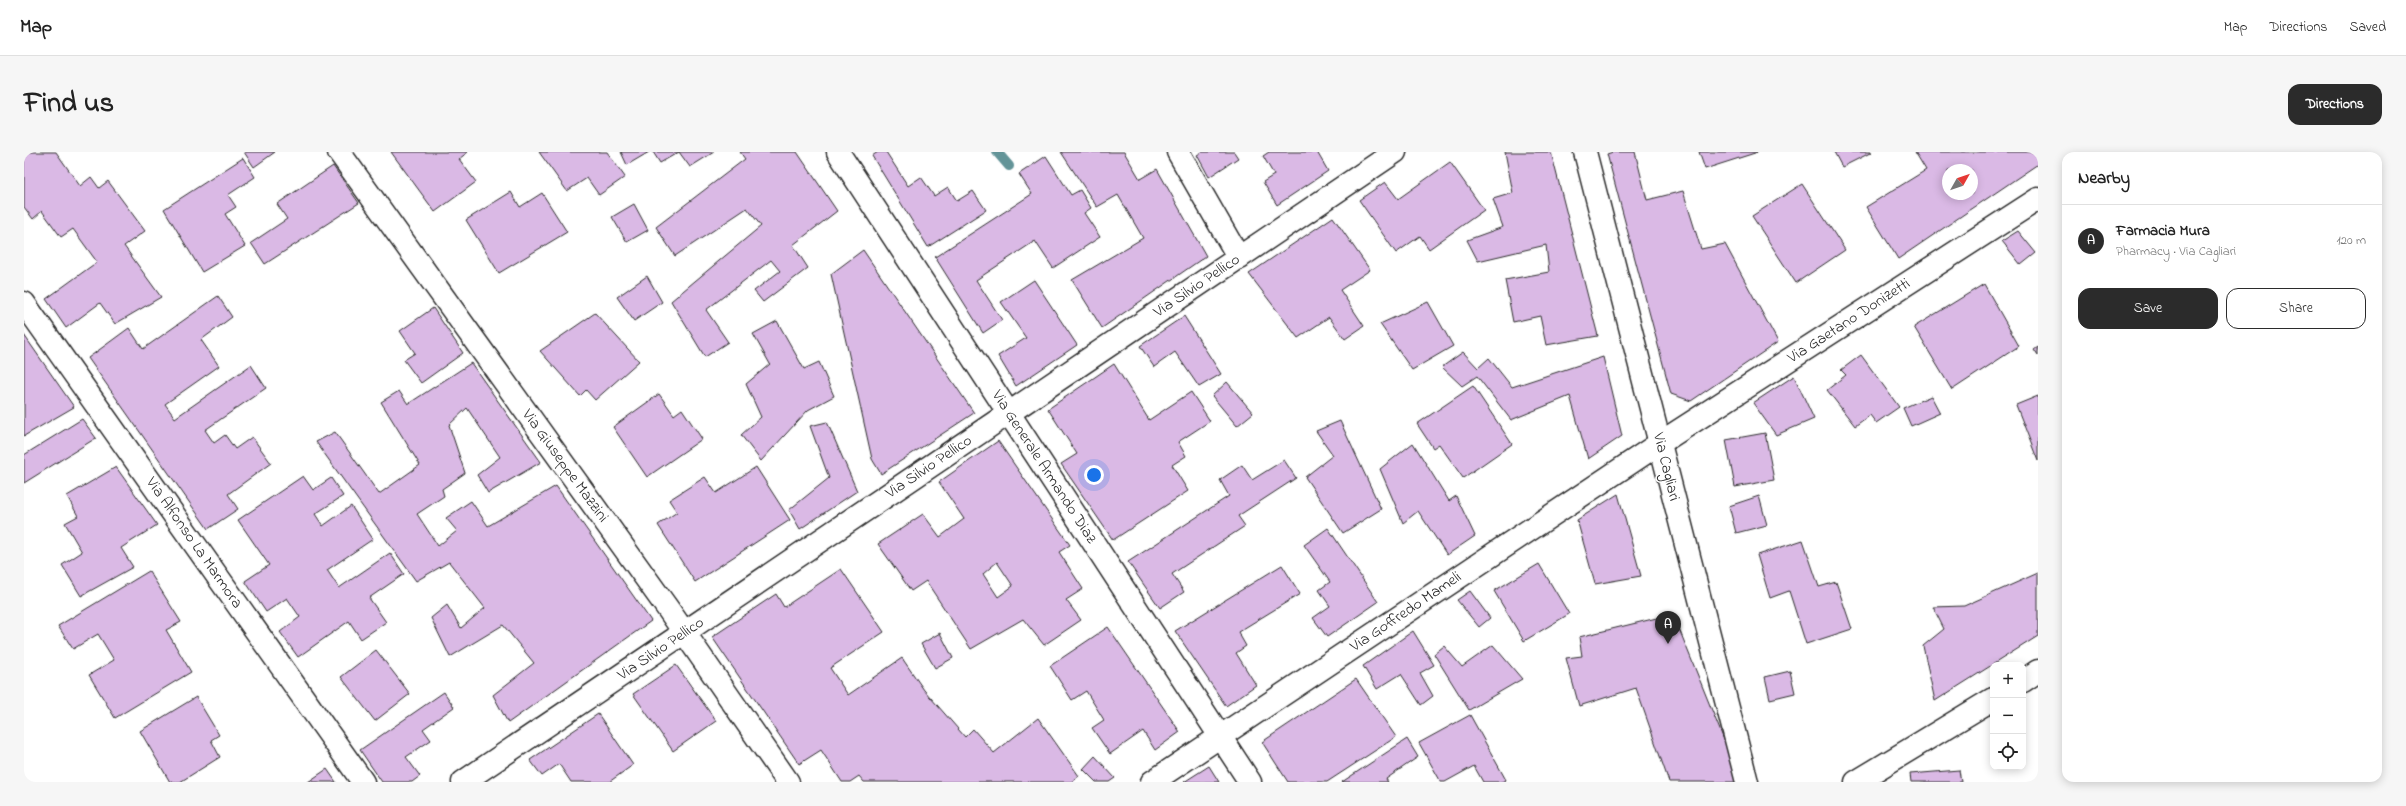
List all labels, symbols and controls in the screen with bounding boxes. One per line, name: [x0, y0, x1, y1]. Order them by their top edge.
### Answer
text: Map: [20, 14, 52, 41]
text: Map: [2224, 17, 2247, 38]
text: Directions: [2269, 17, 2327, 38]
text: Saved: [2349, 17, 2386, 38]
text: Find us: [24, 84, 114, 125]
button: Directions: [2288, 84, 2382, 125]
north arrow: [1942, 164, 1978, 200]
text: Nearby: [2078, 166, 2130, 191]
text: Farmacia Mura: [2116, 220, 2210, 242]
text: A: [2087, 231, 2095, 250]
text: 120 m: [2336, 231, 2366, 250]
text: Pharmacy · Via Cagliari: [2116, 242, 2236, 261]
street label: Via Silvio Pellico: [1148, 248, 1245, 325]
street label: Via Gaetano Donizetti: [1782, 272, 1915, 370]
button: Save: [2078, 288, 2218, 329]
button: Share: [2226, 288, 2366, 329]
street label: Via Generale Armando Diaz: [985, 385, 1103, 549]
street label: Via Giuseppe Mazzini: [515, 403, 614, 528]
street label: Via Silvio Pellico: [880, 429, 977, 506]
street label: Via Cagliari: [1646, 429, 1686, 504]
your location: [1084, 465, 1104, 485]
street label: Via Alfonso La Marmora: [139, 472, 248, 614]
street label: Via Goffredo Mameli: [1345, 566, 1467, 659]
street label: Via Silvio Pellico: [612, 611, 709, 688]
pin: A: [1655, 611, 1681, 644]
map controls: [1990, 662, 2026, 770]
button: +: [1990, 662, 2026, 698]
button: −: [1990, 698, 2026, 734]
button: locate: [1990, 734, 2026, 770]

